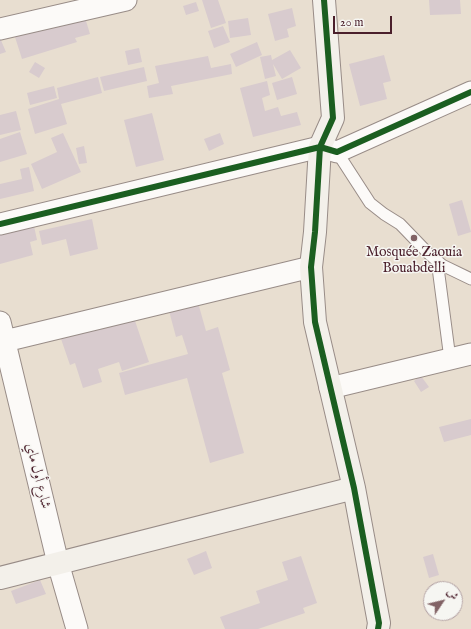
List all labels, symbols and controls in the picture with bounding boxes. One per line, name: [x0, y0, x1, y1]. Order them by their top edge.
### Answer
scale bar: [335, 8, 394, 34]
text: 20 m: [340, 15, 363, 30]
marker: Mosquée Zaouia Bouabdelli: [409, 233, 419, 243]
place label: Mosquée Zaouia Bouabdelli: [366, 245, 462, 278]
street label: شارع أول ماي: [21, 441, 53, 511]
north arrow: [423, 581, 463, 621]
text: ش: [443, 586, 461, 603]

